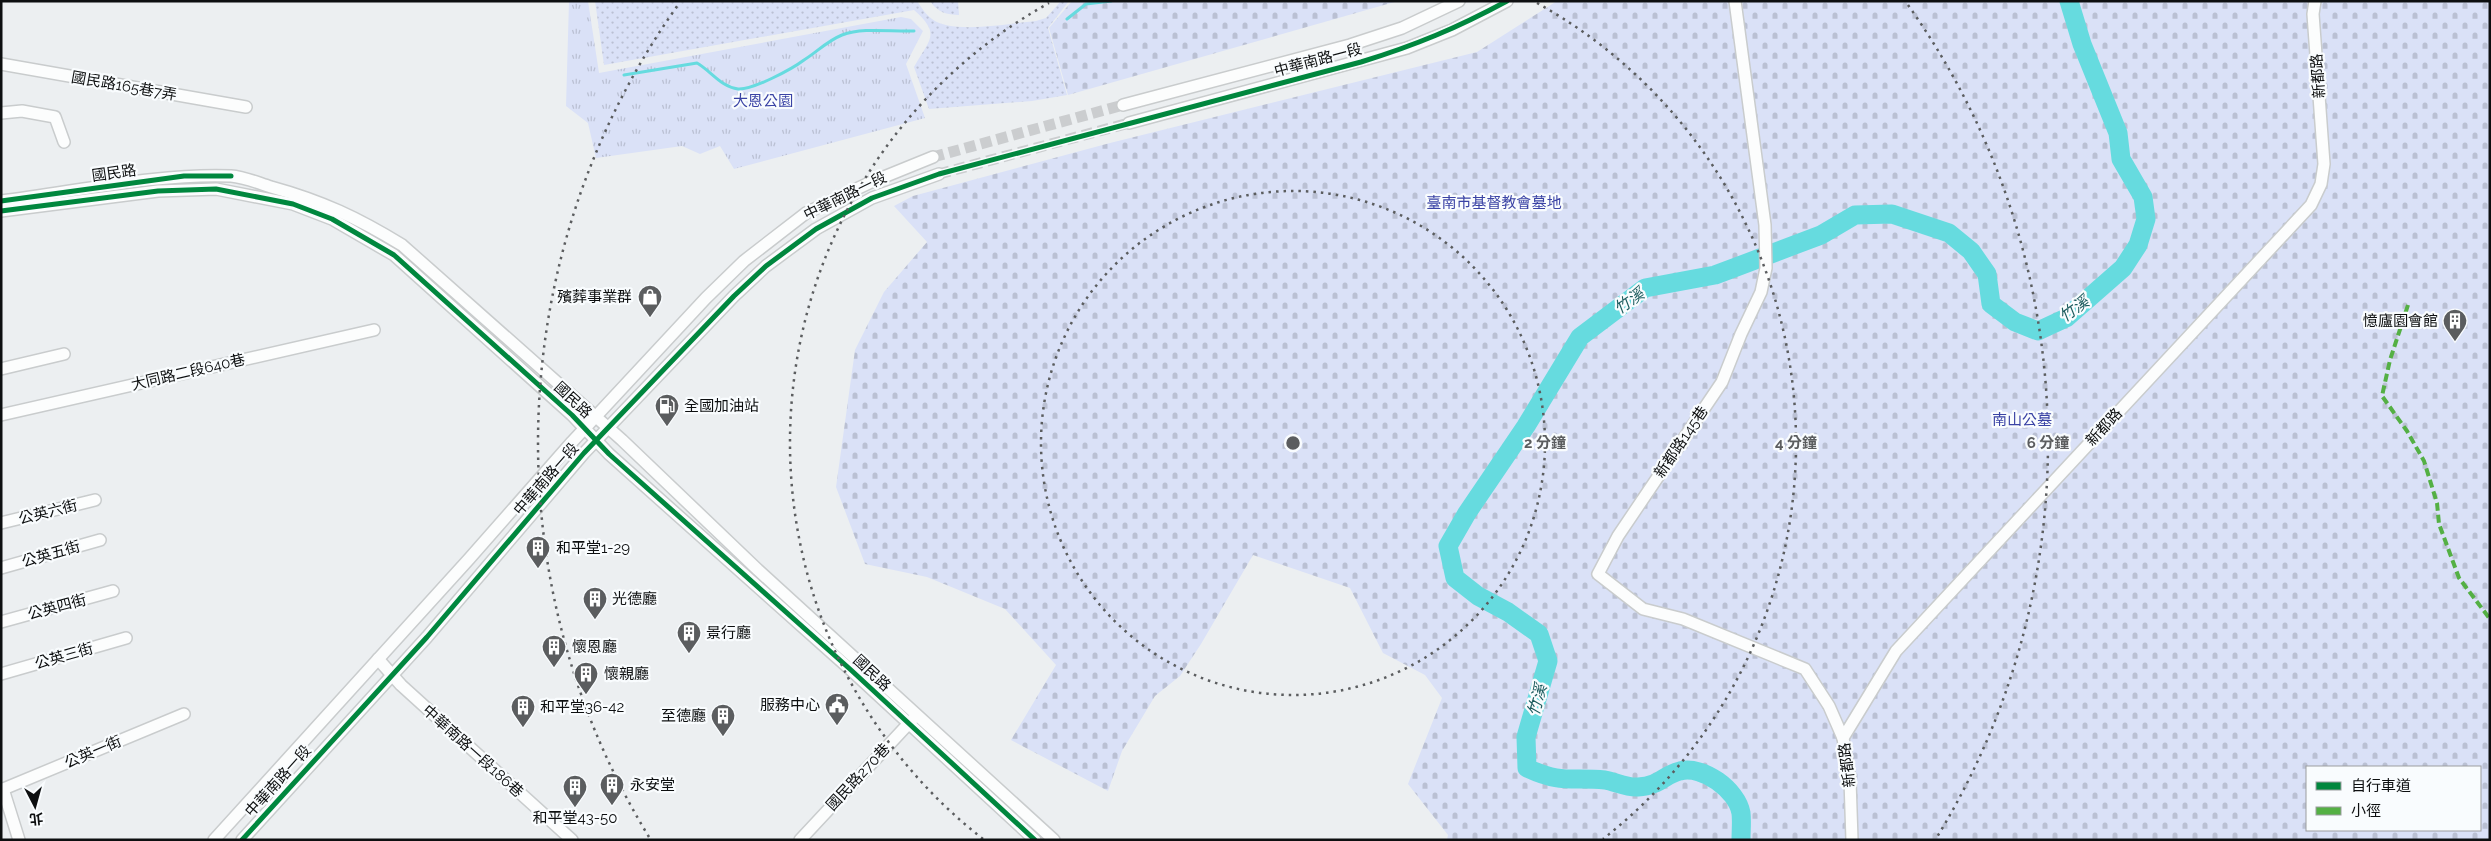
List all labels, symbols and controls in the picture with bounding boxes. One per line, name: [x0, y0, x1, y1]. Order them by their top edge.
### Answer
street label: 中華南路一段: [1272, 40, 1364, 80]
street label: 新都路: [2307, 53, 2329, 99]
street label: 國民路165巷7弄: [70, 68, 178, 104]
park label: 大恩公園: [733, 92, 793, 110]
street label: 國民路: [90, 161, 138, 185]
street label: 中華南路一段: [801, 168, 889, 224]
park label: 臺南市基督教會墓地: [1426, 194, 1562, 212]
water label: 竹溪: [1610, 283, 1649, 318]
shop icon: 殯葬事業群: [637, 284, 663, 318]
place label: 殯葬事業群: [557, 288, 632, 306]
water label: 竹溪: [2055, 291, 2094, 326]
building icon: 憶廬園會館: [2442, 308, 2468, 342]
place label: 憶廬園會館: [2363, 312, 2438, 330]
street label: 大同路二段640巷: [129, 350, 247, 394]
street label: 國民路: [550, 378, 596, 422]
fuel station icon: 全國加油站: [654, 393, 680, 427]
place label: 全國加油站: [684, 397, 759, 415]
street label: 新都路145巷: [1650, 403, 1712, 481]
street label: 新都路: [2082, 404, 2126, 450]
park label: 南山公墓: [1992, 411, 2052, 429]
centre of rings: [1284, 434, 1302, 452]
text: 2 分鐘: [1524, 434, 1566, 452]
text: 4 分鐘: [1775, 434, 1817, 452]
text: 6 分鐘: [2027, 434, 2069, 452]
street label: 中華南路一段: [510, 439, 582, 519]
street label: 公英六街: [17, 496, 79, 528]
building icon: 和平堂1-29: [525, 535, 551, 569]
street label: 公英五街: [20, 537, 82, 571]
place label: 和平堂1-29: [556, 539, 630, 557]
building icon: 光德廳: [582, 586, 608, 620]
place label: 光德廳: [612, 590, 657, 608]
street label: 公英四街: [26, 591, 88, 623]
building icon: 景行廳: [676, 620, 702, 654]
place label: 景行廳: [706, 624, 751, 642]
building icon: 懷恩廳: [541, 634, 567, 668]
place label: 懷恩廳: [572, 638, 617, 656]
street label: 公英三街: [33, 639, 95, 673]
street label: 國民路: [849, 651, 895, 695]
building icon: 懷親廳: [573, 661, 599, 695]
place label: 懷親廳: [604, 665, 649, 683]
water label: 竹溪: [1523, 680, 1551, 718]
public building icon: 服務中心: [824, 692, 850, 726]
building icon: 和平堂36-42: [510, 694, 536, 728]
place label: 服務中心: [760, 696, 820, 714]
place label: 和平堂36-42: [540, 698, 624, 716]
street label: 中華南路一段186巷: [419, 701, 527, 801]
building icon: 至德廳: [710, 703, 736, 737]
place label: 至德廳: [661, 707, 706, 725]
street label: 公英一街: [62, 732, 124, 772]
street label: 國民路270巷: [822, 740, 894, 814]
street label: 中華南路一段: [241, 742, 315, 820]
street label: 新都路: [1835, 742, 1859, 788]
legend: [2306, 766, 2481, 831]
building icon: 永安堂: [599, 772, 625, 806]
building icon: 和平堂43-50: [562, 774, 588, 808]
place label: 永安堂: [630, 776, 675, 794]
text: 自行車道: [2351, 777, 2411, 795]
north arrow: [10, 781, 60, 831]
text: 小徑: [2351, 802, 2381, 820]
place label: 和平堂43-50: [533, 809, 617, 827]
text: 北: [29, 810, 44, 828]

